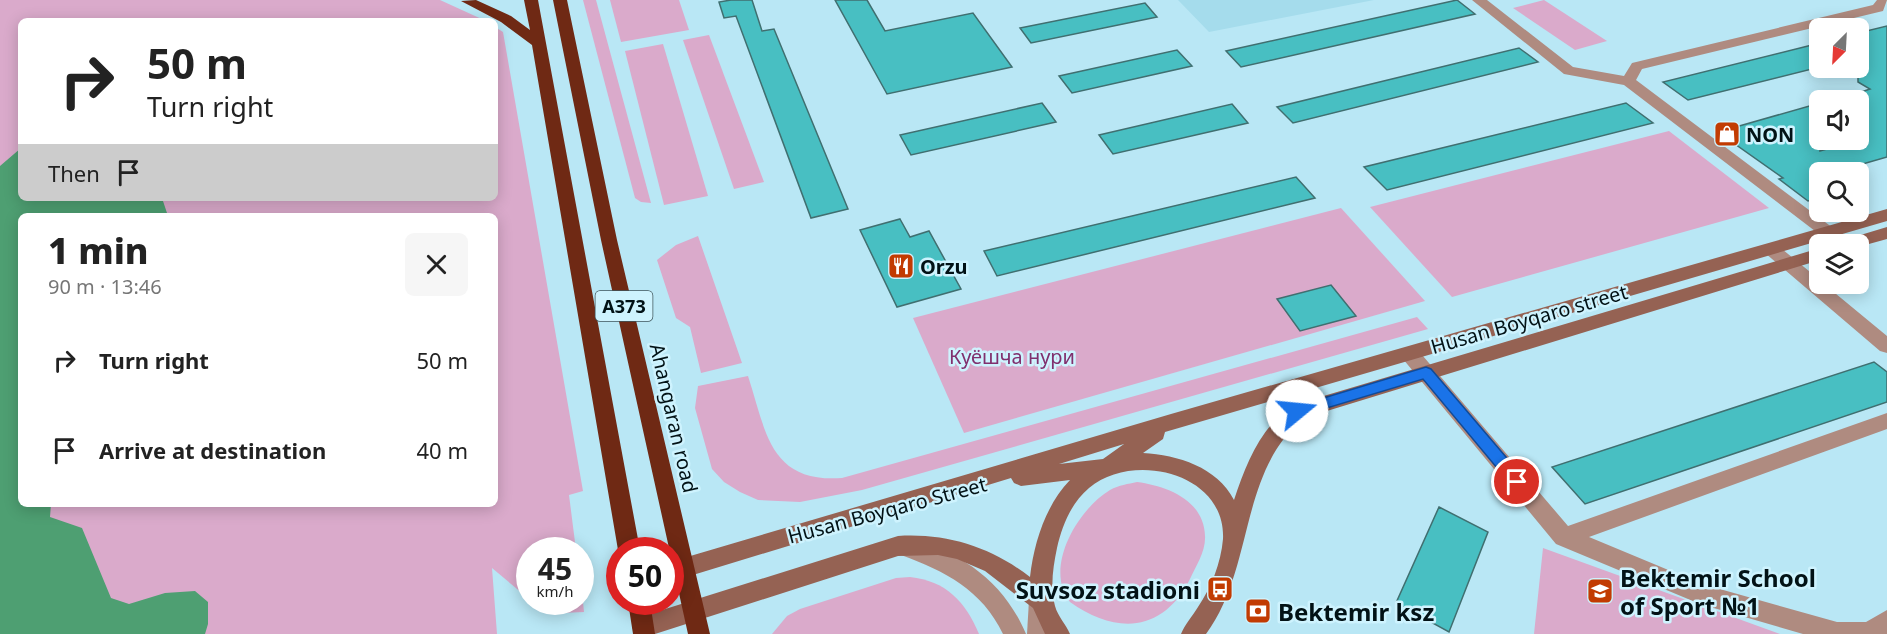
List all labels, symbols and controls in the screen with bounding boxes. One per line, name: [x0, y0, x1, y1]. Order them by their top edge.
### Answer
north arrow: [1809, 18, 1869, 78]
map controls: [1809, 18, 1869, 294]
text: 50 m: [147, 34, 247, 91]
icon: right: [48, 42, 126, 120]
text: Turn right: [147, 88, 273, 125]
button: sound: [1809, 90, 1869, 150]
shop icon: NON: [1712, 119, 1742, 149]
place label: NON: [1746, 121, 1794, 148]
icon: arrive: [112, 156, 145, 189]
text: Then: [48, 158, 100, 188]
button: search: [1809, 162, 1869, 222]
text: 1 min: [48, 226, 149, 275]
button: close: [405, 233, 468, 296]
button: layers: [1809, 234, 1869, 294]
restaurant icon: Orzu: [886, 251, 916, 281]
place label: Orzu: [920, 253, 968, 280]
text: 90 m · 13:46: [48, 273, 162, 300]
street label: Husan Boyqaro street: [1427, 278, 1631, 360]
road number: A373: [596, 291, 652, 321]
street label: Ahangaran road: [644, 341, 704, 495]
park label: Куёшча нури: [949, 343, 1075, 370]
icon: right: [48, 344, 81, 377]
text: Turn right: [99, 345, 209, 375]
text: 50 m: [417, 345, 468, 375]
position arrow: [1265, 379, 1329, 443]
icon: arrive: [48, 434, 81, 467]
text: Arrive at destination: [99, 435, 326, 465]
text: 40 m: [417, 435, 468, 465]
pin: [1491, 456, 1542, 507]
icon: arrive: [1500, 465, 1533, 498]
street label: Husan Boyqaro Street: [785, 470, 989, 550]
speed limit sign: 50: [606, 537, 684, 615]
text: 45: [538, 548, 572, 589]
place label: Bektemir School of Sport №1: [1620, 561, 1816, 622]
place label: Suvsoz stadioni: [1016, 573, 1200, 606]
bus stop icon: Suvsoz stadioni: [1205, 574, 1235, 604]
school or university icon: Bektemir School of Sport №1: [1585, 576, 1615, 606]
text: km/h: [537, 581, 573, 601]
place label: Bektemir ksz: [1278, 595, 1434, 628]
bank icon: Bektemir ksz: [1243, 596, 1273, 626]

